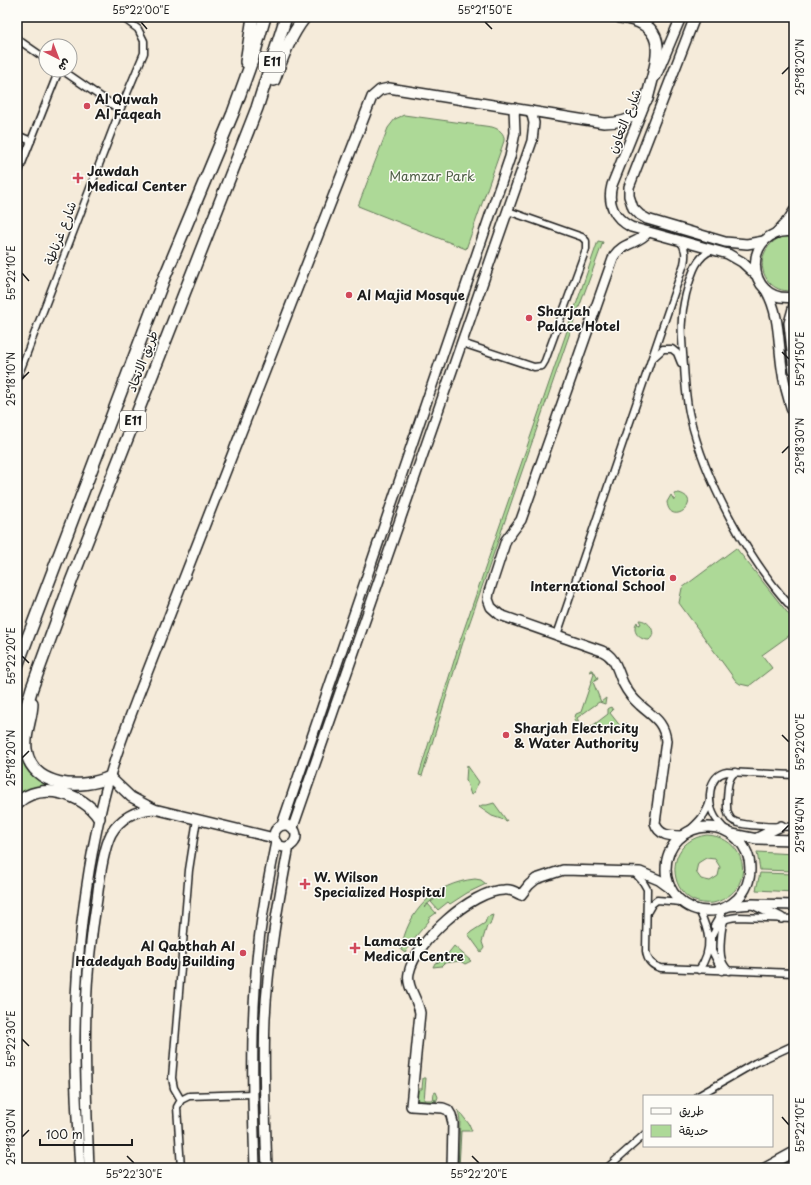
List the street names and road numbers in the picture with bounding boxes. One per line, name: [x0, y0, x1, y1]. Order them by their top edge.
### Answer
road number: E11: [259, 52, 285, 72]
street label: شارع التعاون: [602, 86, 646, 156]
street label: شارع غرناطة: [39, 198, 81, 268]
street label: طريق الاتحاد: [121, 327, 162, 394]
road number: E11: [120, 411, 146, 431]

